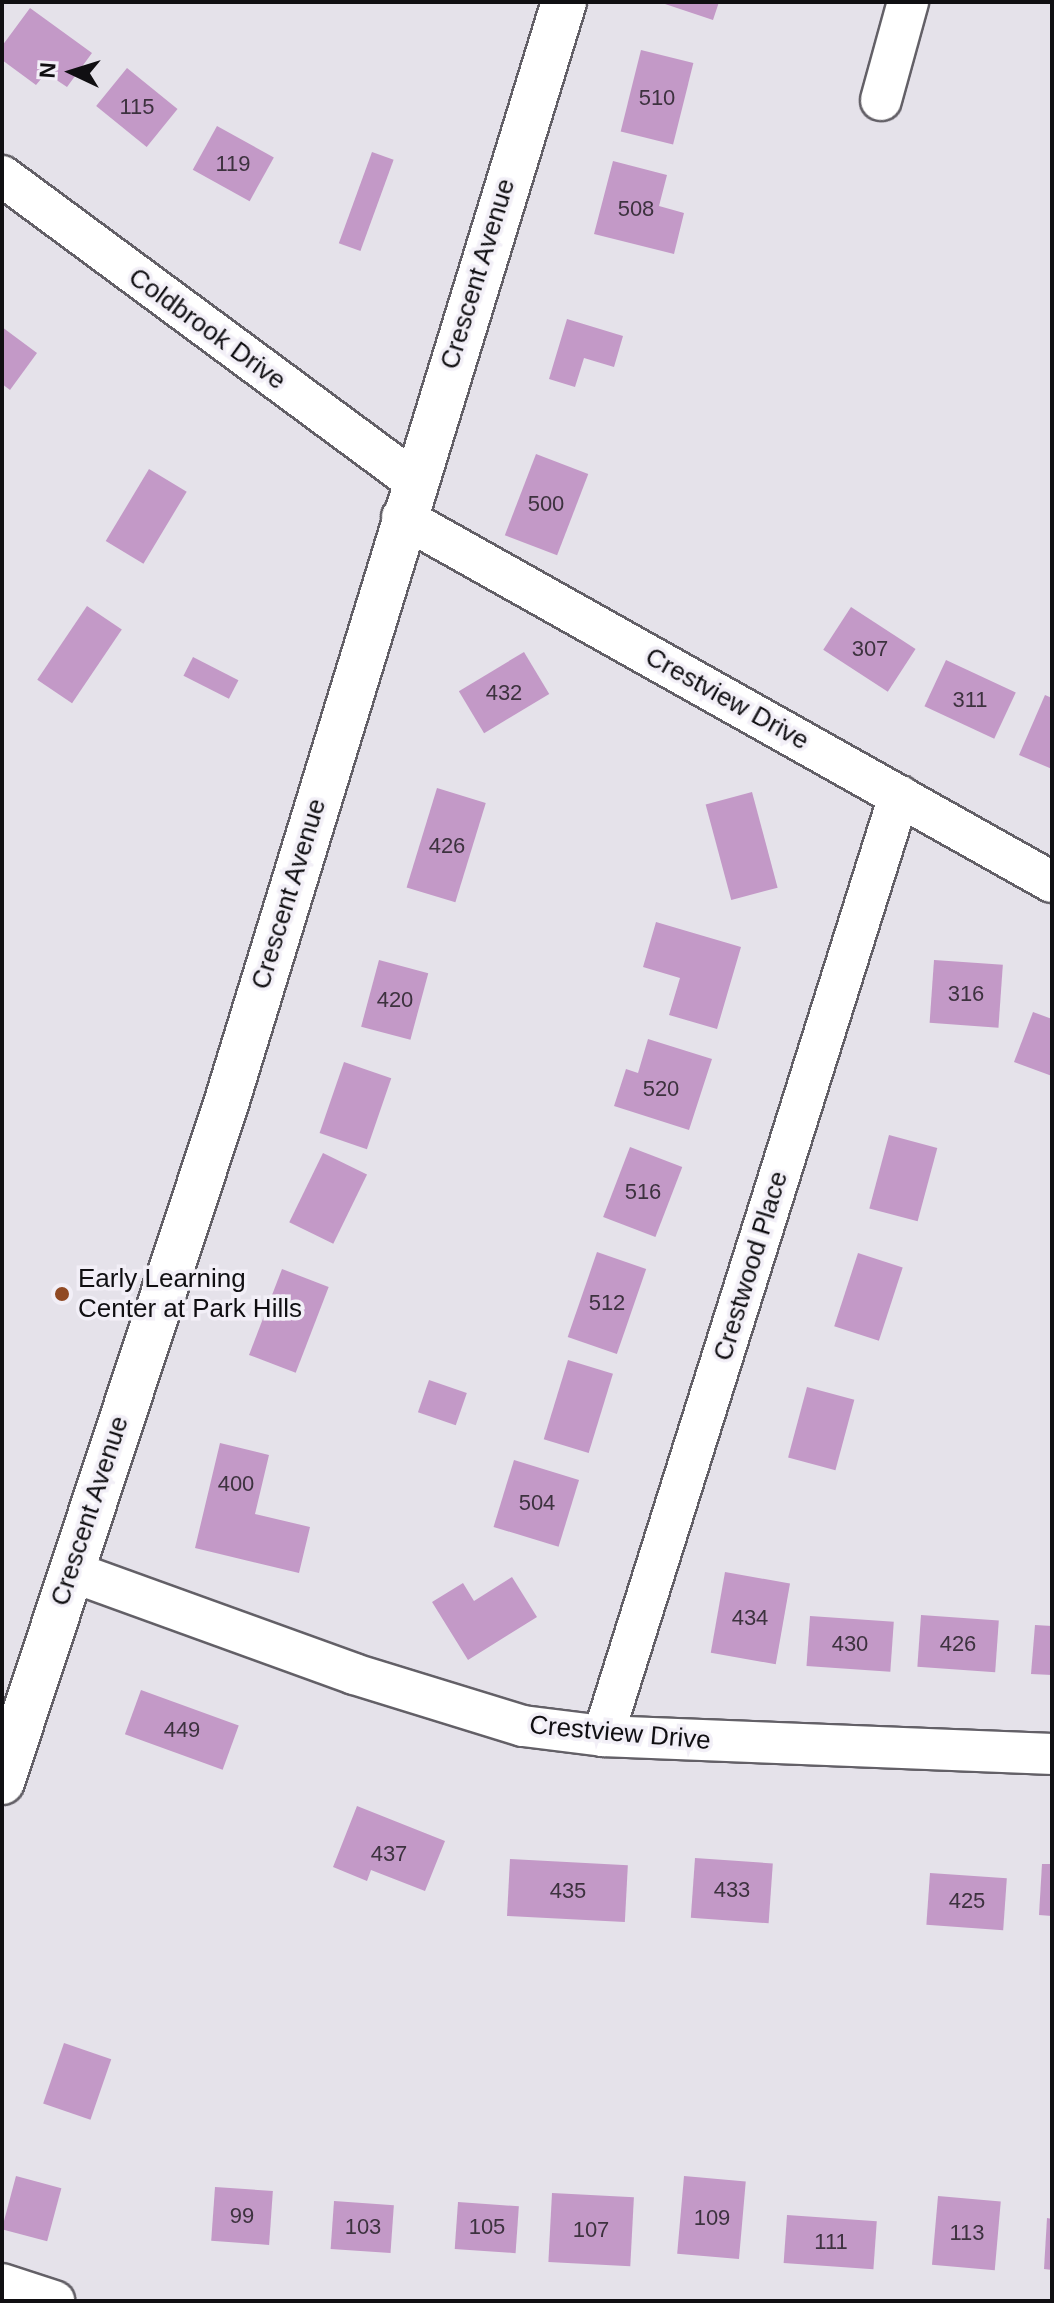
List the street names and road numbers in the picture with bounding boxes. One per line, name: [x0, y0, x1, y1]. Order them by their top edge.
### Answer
street label: Crescent Avenue: [434, 174, 522, 374]
street label: Coldbrook Drive: [122, 262, 292, 396]
street label: Crestview Drive: [640, 641, 814, 757]
street label: Crescent Avenue: [245, 794, 333, 994]
street label: Crestwood Place: [707, 1167, 795, 1365]
street label: Crescent Avenue: [44, 1412, 136, 1610]
street label: Crestview Drive: [528, 1710, 712, 1756]

